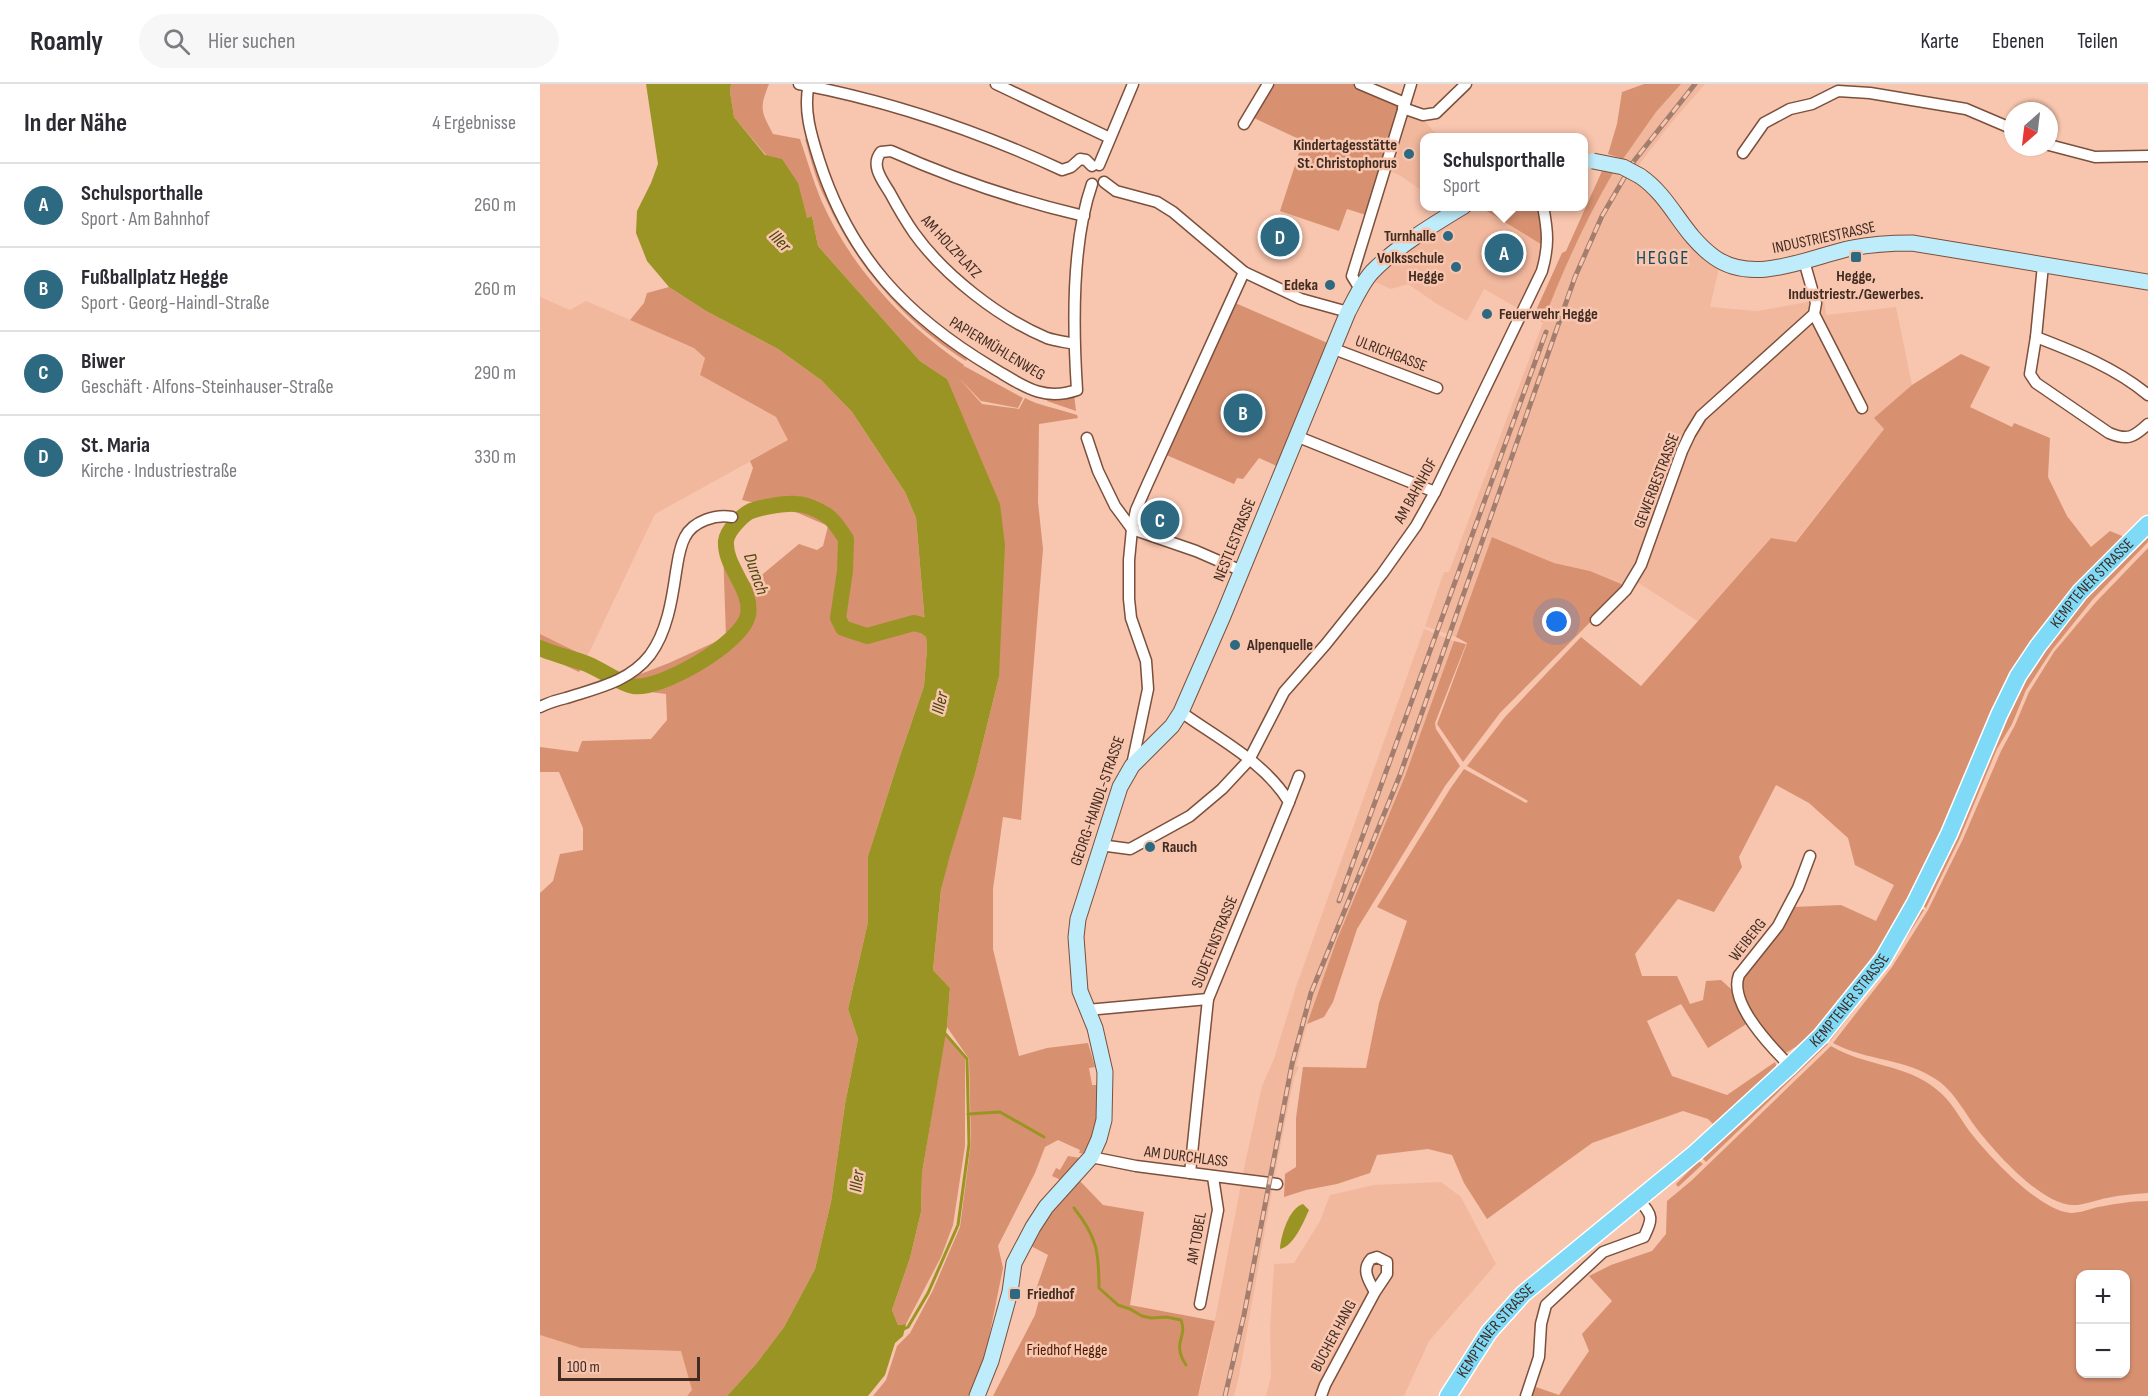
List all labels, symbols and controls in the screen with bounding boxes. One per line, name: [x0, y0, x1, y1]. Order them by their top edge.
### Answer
search box: [139, 14, 559, 68]
text: Roamly: [30, 25, 103, 58]
icon: search: [160, 25, 193, 58]
text: Hier suchen: [208, 28, 295, 55]
text: Karte: [1921, 29, 1959, 54]
text: Ebenen: [1992, 29, 2044, 54]
text: Teilen: [2077, 29, 2118, 54]
north arrow: [2004, 102, 2058, 156]
text: In der Nähe: [24, 108, 127, 139]
text: 4 Ergebnisse: [432, 111, 516, 135]
popup: [1420, 133, 1588, 211]
place label: Kindertagesstätte St. Christophorus: [1293, 136, 1397, 173]
marker: Kindertagesstätte St. Christophorus: [1402, 147, 1416, 161]
text: Schulsporthalle: [1443, 147, 1565, 174]
text: Sport: [1443, 174, 1480, 198]
text: Schulsporthalle: [81, 180, 203, 207]
text: A: [39, 193, 48, 217]
text: 260 m: [474, 193, 516, 217]
text: Sport · Am Bahnhof: [81, 207, 210, 231]
street label: AM HOLZPLATZ: [916, 211, 985, 283]
pin: D: [1260, 214, 1300, 260]
street label: INDUSTRIESTRASSE: [1771, 218, 1877, 258]
water label: Iller: [765, 226, 796, 257]
place label: Turnhalle: [1384, 227, 1436, 246]
marker: Turnhalle: [1441, 229, 1455, 243]
pin: A: [1484, 230, 1524, 276]
district label: HEGGE: [1636, 246, 1690, 270]
place label: Volksschule Hegge: [1377, 249, 1444, 286]
marker: Hegge, Industriestr./Gewerbes.: [1849, 250, 1863, 264]
marker: Volksschule Hegge: [1449, 260, 1463, 274]
text: Fußballplatz Hegge: [81, 264, 228, 291]
place label: Hegge, Industriestr./Gewerbes.: [1788, 267, 1924, 304]
place label: Edeka: [1284, 276, 1318, 295]
text: B: [39, 277, 48, 301]
text: 260 m: [474, 277, 516, 301]
marker: Edeka: [1323, 278, 1337, 292]
text: Sport · Georg-Haindl-Straße: [81, 291, 270, 315]
place label: Feuerwehr Hegge: [1499, 305, 1598, 324]
marker: Feuerwehr Hegge: [1480, 307, 1494, 321]
street label: PAPIERMÜHLENWEG: [946, 313, 1048, 385]
street label: ULRICHGASSE: [1352, 332, 1430, 376]
text: Biwer: [81, 348, 125, 375]
text: C: [38, 361, 49, 385]
text: 290 m: [474, 361, 516, 385]
text: Geschäft · Alfons-Steinhauser-Straße: [81, 375, 334, 399]
pin: B: [1224, 390, 1262, 436]
street label: GEWERBESTRASSE: [1630, 431, 1684, 531]
text: St. Maria: [81, 432, 150, 459]
text: D: [38, 445, 49, 469]
text: 330 m: [474, 445, 516, 469]
street label: AM BAHNHOF: [1390, 455, 1442, 528]
text: Kirche · Industriestraße: [81, 459, 237, 483]
street label: NESTLESTRASSE: [1210, 496, 1260, 584]
pin: C: [1140, 498, 1180, 542]
street label: KEMPTENER STRASSE: [2046, 534, 2138, 632]
water label: Durach: [739, 550, 773, 598]
your location: [1542, 607, 1571, 636]
place label: Alpenquelle: [1246, 636, 1313, 655]
marker: Alpenquelle: [1228, 638, 1242, 652]
water label: Iller: [927, 689, 953, 716]
street label: GEORG-HAINDL-STRASSE: [1067, 734, 1129, 868]
place label: Rauch: [1162, 838, 1197, 857]
marker: Rauch: [1143, 840, 1157, 854]
street label: SUDETENSTRASSE: [1188, 893, 1242, 991]
street label: WEIBERG: [1725, 915, 1771, 965]
street label: KEMPTENER STRASSE: [1806, 950, 1893, 1051]
street label: AM DURCHLASS: [1142, 1142, 1229, 1172]
water label: Iller: [845, 1168, 869, 1193]
street label: AM TOBEL: [1183, 1210, 1211, 1267]
map controls: [2076, 1270, 2130, 1378]
button: +: [2076, 1270, 2130, 1324]
street label: KEMPTENER STRASSE: [1453, 1279, 1538, 1381]
place label: Friedhof: [1027, 1285, 1076, 1304]
marker: Friedhof: [1008, 1287, 1022, 1301]
street label: BUCHER HANG: [1307, 1297, 1361, 1375]
button: −: [2076, 1324, 2130, 1378]
park label: Friedhof Hegge: [1026, 1341, 1108, 1360]
scale bar: [558, 1354, 700, 1382]
text: 100 m: [567, 1358, 600, 1377]

